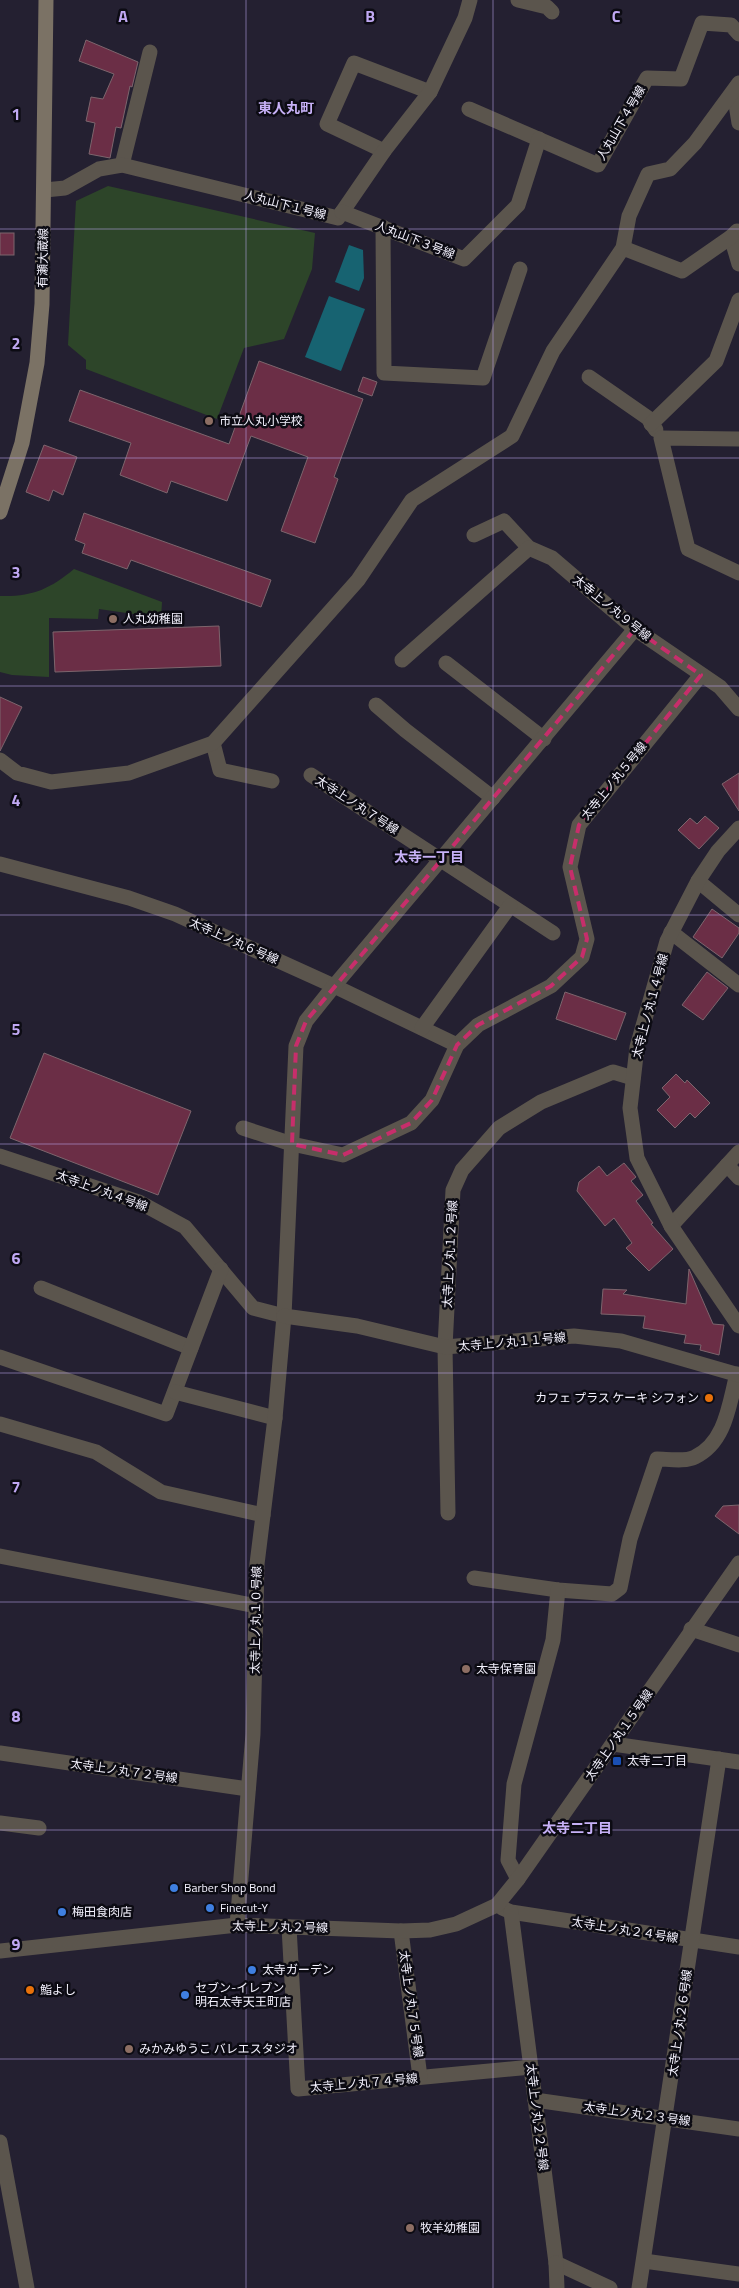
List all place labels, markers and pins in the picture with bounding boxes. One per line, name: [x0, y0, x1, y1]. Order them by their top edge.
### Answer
place label: 市立人丸小学校: [219, 411, 303, 430]
marker: 市立人丸小学校: [203, 415, 215, 427]
place label: 人丸幼稚園: [123, 609, 183, 628]
marker: 人丸幼稚園: [107, 613, 119, 625]
place label: カフェ プラス ケーキ シフォン: [535, 1388, 699, 1407]
marker: カフェ プラス ケーキ シフォン: [703, 1392, 715, 1404]
place label: 太寺保育園: [476, 1659, 536, 1678]
marker: 太寺保育園: [460, 1663, 472, 1675]
place label: 太寺二丁目: [627, 1751, 687, 1770]
marker: 太寺二丁目: [611, 1755, 623, 1767]
place label: Barber Shop Bond: [184, 1878, 276, 1897]
marker: Barber Shop Bond: [168, 1882, 180, 1894]
place label: Finecut-Y: [220, 1898, 268, 1917]
place label: 梅田食肉店: [72, 1902, 132, 1921]
marker: Finecut-Y: [204, 1902, 216, 1914]
marker: 梅田食肉店: [56, 1906, 68, 1918]
place label: 太寺ガーデン: [262, 1960, 334, 1979]
marker: 太寺ガーデン: [246, 1964, 258, 1976]
place label: セブン-イレブン 明石太寺天王町店: [195, 1978, 291, 2011]
place label: 鮨よし: [40, 1980, 76, 1999]
marker: 鮨よし: [24, 1984, 36, 1996]
marker: セブン-イレブン 明石太寺天王町店: [179, 1989, 191, 2001]
place label: みかみゆうこ バレエスタジオ: [139, 2039, 298, 2058]
marker: みかみゆうこ バレエスタジオ: [123, 2043, 135, 2055]
place label: 牧羊幼稚園: [420, 2218, 480, 2237]
marker: 牧羊幼稚園: [404, 2222, 416, 2234]

